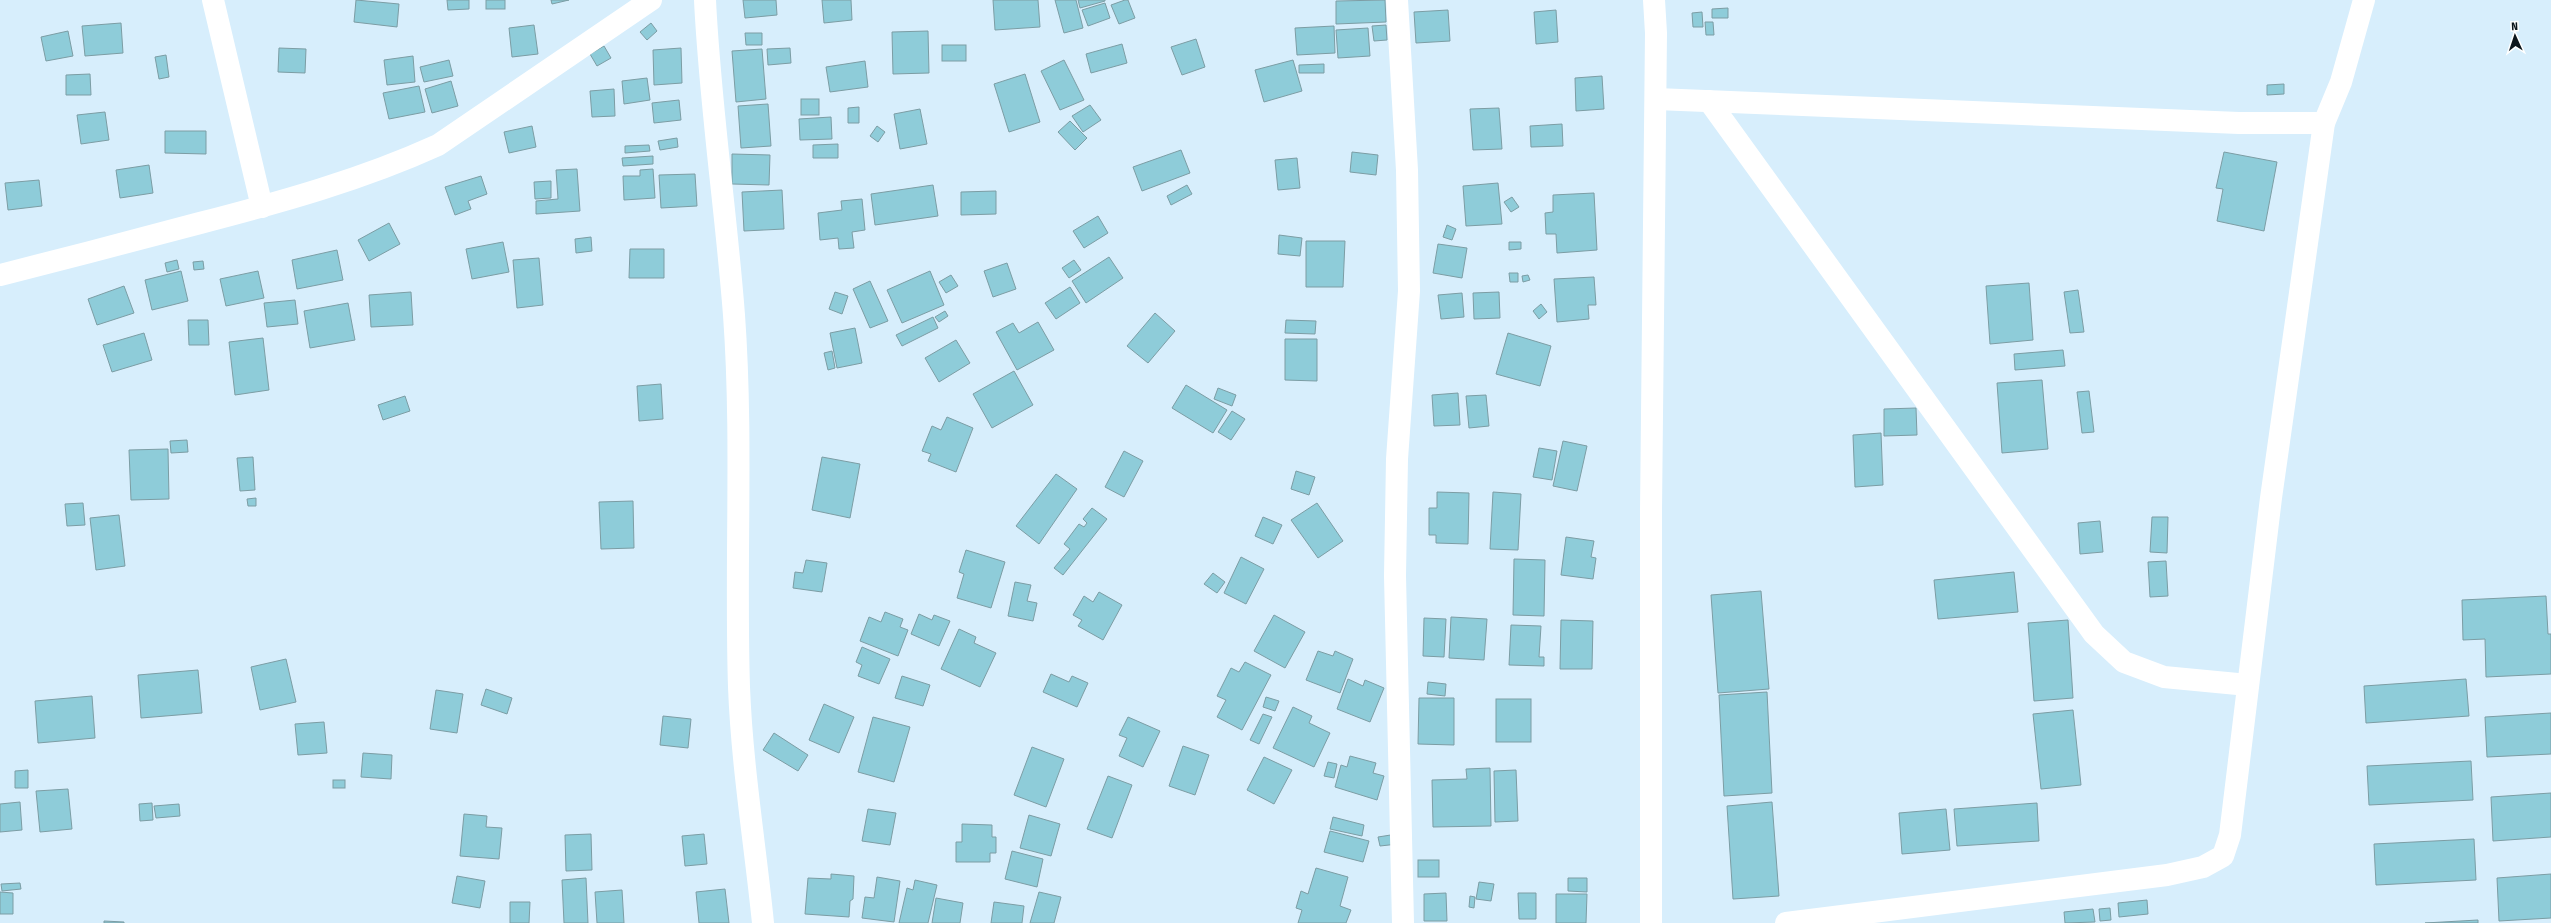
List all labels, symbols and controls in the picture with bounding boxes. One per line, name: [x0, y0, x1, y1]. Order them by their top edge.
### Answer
north arrow: [2495, 16, 2535, 56]
text: N: [2511, 20, 2518, 33]

